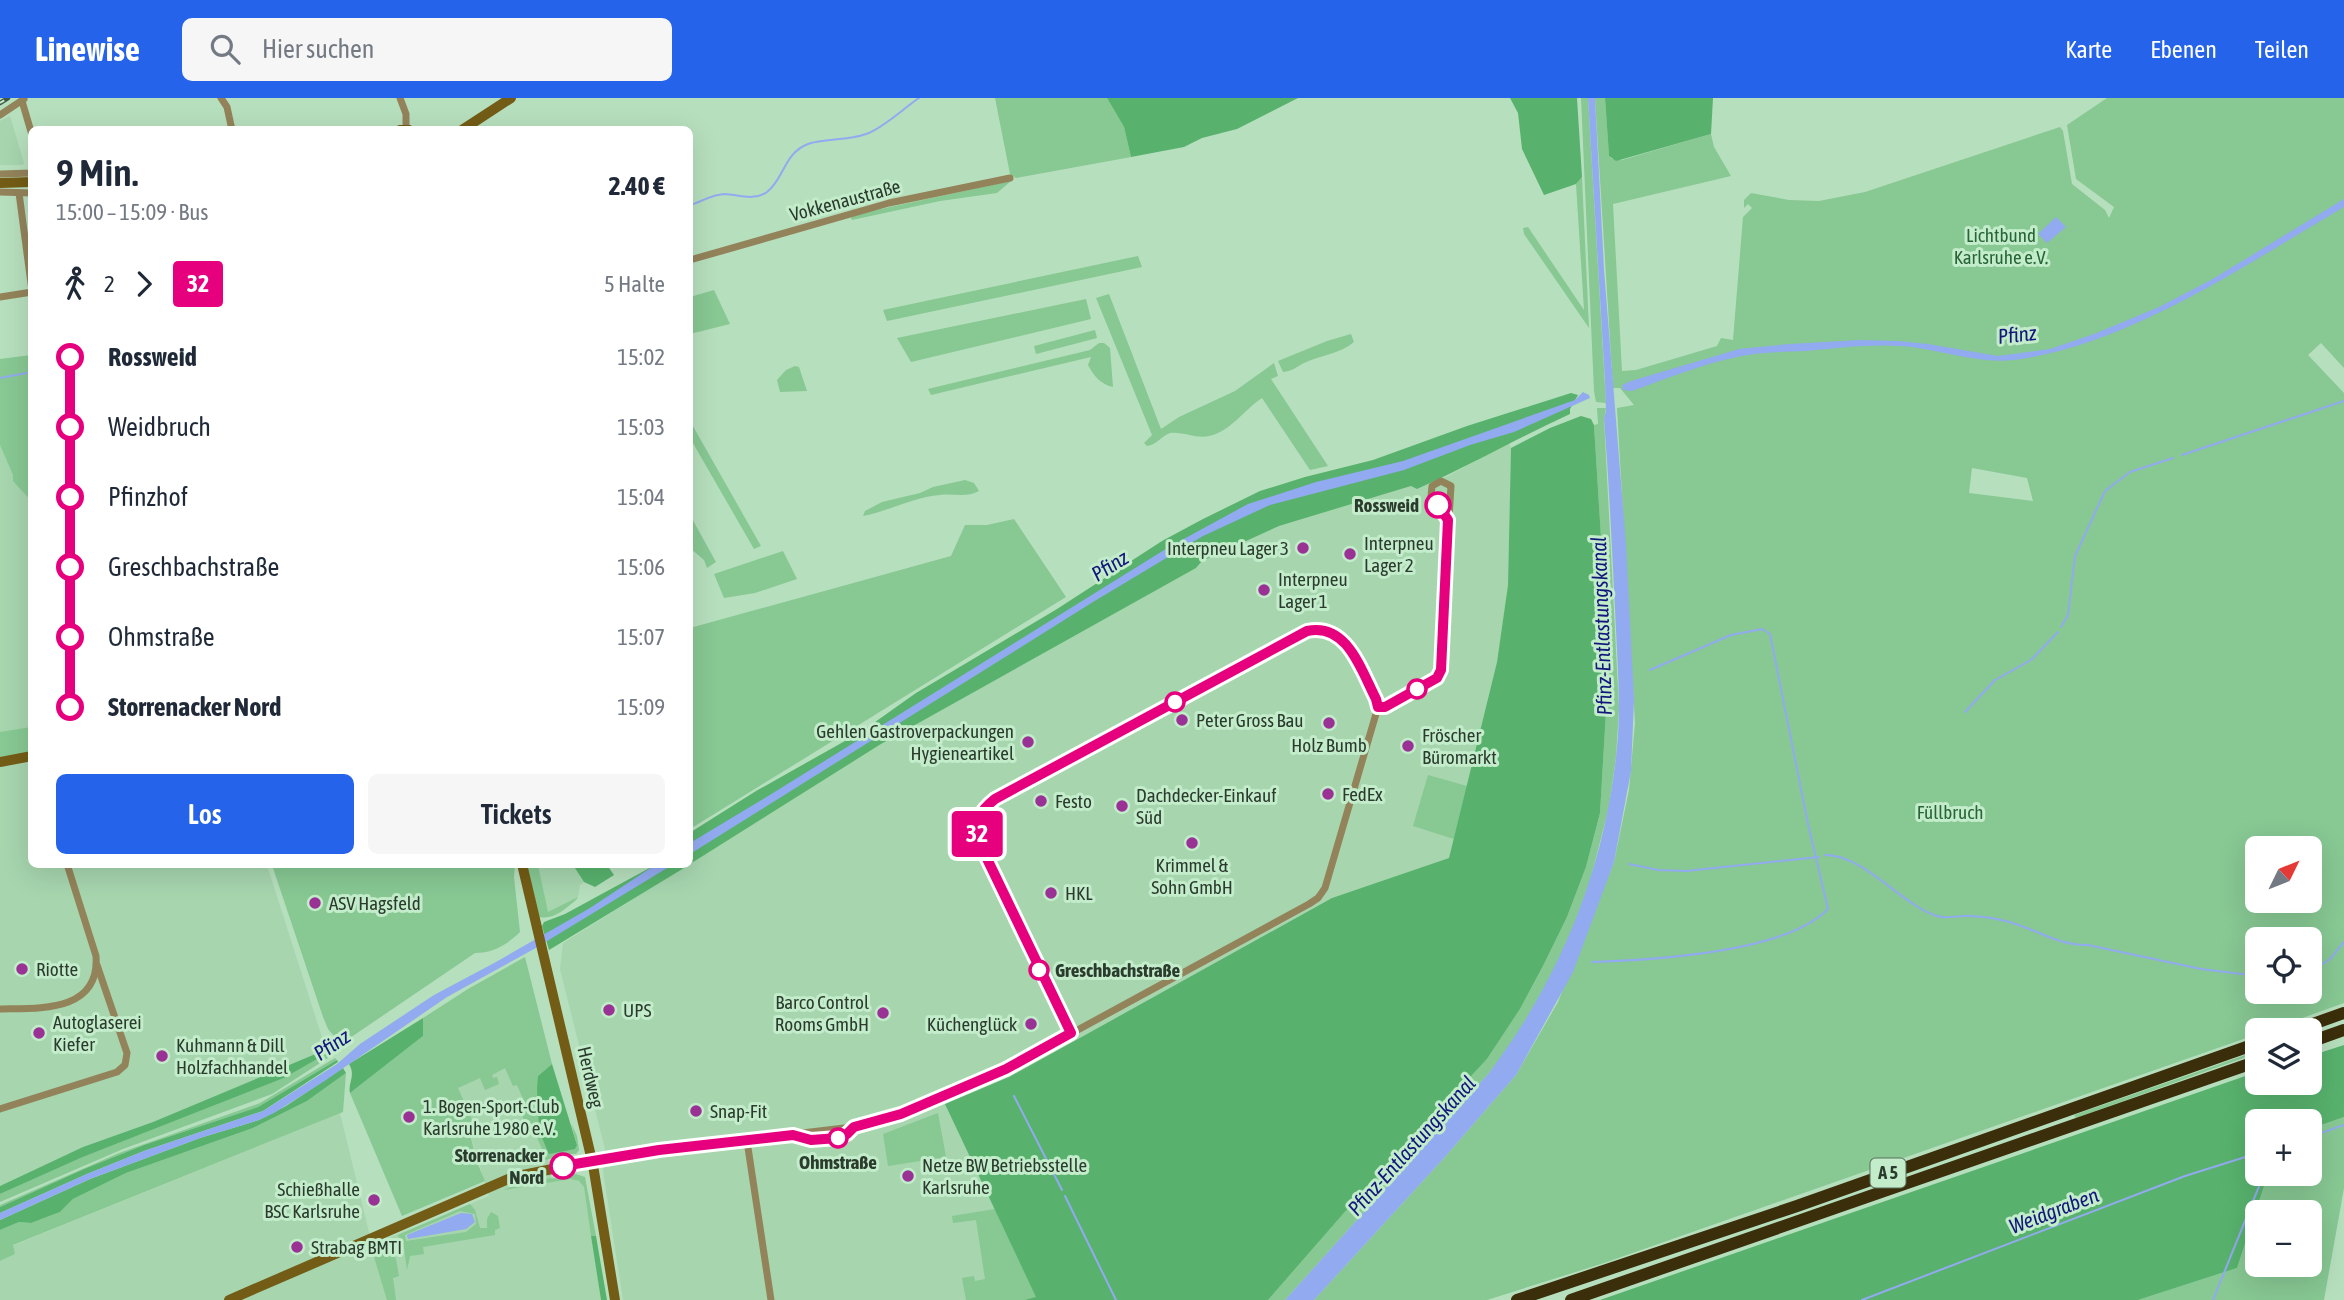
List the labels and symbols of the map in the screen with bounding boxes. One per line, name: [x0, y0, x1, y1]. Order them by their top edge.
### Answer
street label: Vokkenaustraße: [787, 175, 903, 225]
park label: Lichtbund Karlsruhe e.V.: [1954, 224, 2048, 268]
water label: Pfinz: [1996, 320, 2038, 348]
marker: Rossweid: [1425, 492, 1451, 518]
place label: Rossweid: [1354, 494, 1419, 516]
place label: Interpneu Lager 2: [1364, 532, 1434, 576]
water label: Pfinz-Entlastungskanal: [1586, 536, 1616, 716]
place label: Interpneu Lager 3: [1167, 537, 1289, 559]
marker: Interpneu Lager 3: [1295, 540, 1311, 556]
water label: Pfinz: [1087, 545, 1133, 586]
marker: Interpneu Lager 2: [1342, 546, 1358, 562]
place label: Interpneu Lager 1: [1278, 568, 1348, 612]
marker: Interpneu Lager 1: [1256, 582, 1272, 598]
unlabelled marker: [1407, 679, 1427, 699]
unlabelled marker: [1165, 692, 1185, 712]
place label: Peter Gross Bau: [1196, 709, 1304, 731]
marker: Peter Gross Bau: [1174, 712, 1190, 728]
marker: Holz Bumb: [1321, 715, 1337, 731]
place label: Gehlen Gastroverpackungen Hygieneartikel: [816, 720, 1014, 764]
place label: Fröscher Büromarkt: [1422, 724, 1497, 768]
marker: Gehlen Gastroverpackungen Hygieneartikel: [1020, 734, 1036, 750]
place label: Holz Bumb: [1291, 734, 1367, 756]
marker: Fröscher Büromarkt: [1400, 738, 1416, 754]
place label: FedEx: [1342, 783, 1383, 805]
place label: Dachdecker-Einkauf Süd: [1136, 784, 1277, 828]
marker: FedEx: [1320, 786, 1336, 802]
place label: Festo: [1055, 790, 1092, 812]
marker: Festo: [1033, 793, 1049, 809]
marker: Dachdecker-Einkauf Süd: [1114, 798, 1130, 814]
park label: Füllbruch: [1917, 801, 1983, 823]
line badge: 32: [946, 811, 1009, 857]
marker: Krimmel & Sohn GmbH: [1184, 835, 1200, 851]
north arrow: [2245, 836, 2322, 914]
place label: Krimmel & Sohn GmbH: [1151, 854, 1233, 898]
place label: HKL: [1065, 882, 1093, 904]
marker: HKL: [1043, 885, 1059, 901]
place label: ASV Hagsfeld: [329, 892, 421, 914]
marker: ASV Hagsfeld: [307, 895, 323, 911]
place label: Riotte: [36, 958, 78, 980]
place label: Greschbachstraße: [1055, 959, 1181, 981]
marker: Greschbachstraße: [1029, 960, 1049, 980]
marker: Riotte: [14, 961, 30, 977]
place label: Barco Control Rooms GmbH: [775, 991, 869, 1035]
place label: UPS: [623, 999, 652, 1021]
marker: UPS: [601, 1002, 617, 1018]
marker: Barco Control Rooms GmbH: [875, 1005, 891, 1021]
place label: Autoglaserei Kiefer: [53, 1011, 142, 1055]
place label: Küchenglück: [927, 1013, 1018, 1035]
marker: Küchenglück: [1023, 1016, 1039, 1032]
water label: Pfinz: [309, 1023, 355, 1065]
marker: Autoglaserei Kiefer: [31, 1025, 47, 1041]
place label: Kuhmann & Dill Holzfachhandel: [176, 1034, 288, 1078]
street label: Herdweg: [573, 1044, 609, 1111]
marker: Kuhmann & Dill Holzfachhandel: [154, 1048, 170, 1064]
water label: Pfinz-Entlastungskanal: [1342, 1071, 1480, 1220]
place label: 1. Bogen-Sport-Club Karlsruhe 1980 e.V.: [423, 1095, 560, 1139]
place label: Snap-Fit: [710, 1100, 767, 1122]
marker: Snap-Fit: [688, 1103, 704, 1119]
marker: 1. Bogen-Sport-Club Karlsruhe 1980 e.V.: [401, 1109, 417, 1125]
marker: Ohmstraße: [828, 1128, 848, 1148]
place label: Storrenacker Nord: [455, 1144, 544, 1188]
place label: Ohmstraße: [799, 1151, 877, 1173]
marker: Storrenacker Nord: [550, 1153, 576, 1179]
place label: Netze BW Betriebsstelle Karlsruhe: [922, 1154, 1087, 1198]
road number: A 5: [1870, 1158, 1906, 1188]
marker: Netze BW Betriebsstelle Karlsruhe: [900, 1168, 916, 1184]
place label: Schießhalle BSC Karlsruhe: [264, 1178, 360, 1222]
water label: Weidgraben: [2006, 1182, 2102, 1238]
marker: Schießhalle BSC Karlsruhe: [366, 1192, 382, 1208]
place label: Strabag BMTI: [311, 1236, 402, 1258]
marker: Strabag BMTI: [289, 1239, 305, 1255]

